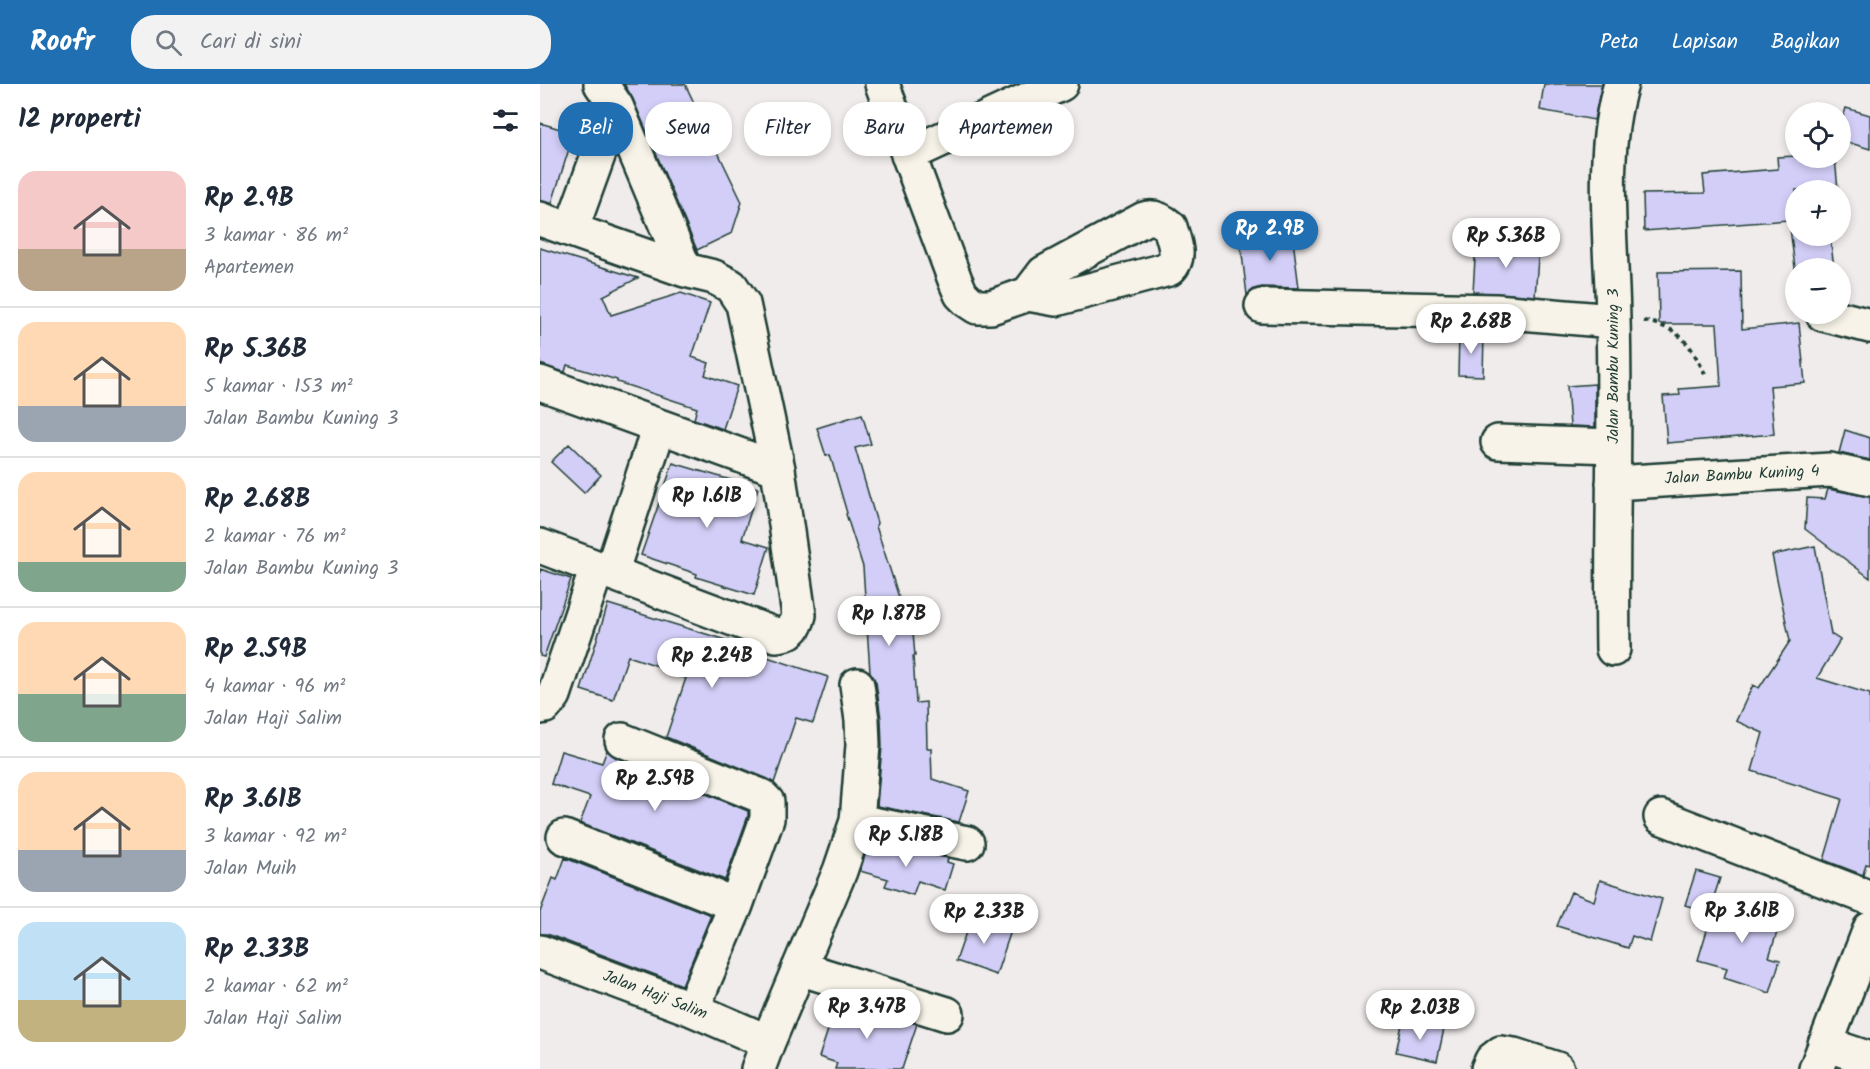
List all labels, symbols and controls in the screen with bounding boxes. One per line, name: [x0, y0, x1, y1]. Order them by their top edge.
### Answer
search box: [131, 15, 551, 69]
text: Roofr: [30, 20, 95, 65]
text: Cari di sini: [200, 25, 301, 60]
icon: search: [152, 26, 185, 59]
text: Peta: [1600, 26, 1639, 59]
text: Lapisan: [1672, 26, 1738, 59]
text: Bagikan: [1771, 26, 1840, 59]
text: 12 properti: [18, 99, 141, 141]
chip: Beli: [558, 102, 633, 156]
chip: Sewa: [645, 102, 732, 156]
chip: Filter: [744, 102, 831, 156]
chip: Baru: [843, 102, 926, 156]
chip: Apartemen: [938, 102, 1074, 156]
map controls: [1785, 102, 1851, 324]
button: locate: [1785, 102, 1851, 168]
icon: filters: [489, 104, 522, 137]
text: Rp 2.9B: [204, 178, 294, 220]
button: +: [1785, 180, 1851, 246]
icon: home: [66, 195, 138, 267]
pin: Rp 2.9B: [1215, 211, 1325, 262]
text: Rp 2.9B: [1235, 214, 1305, 246]
pin: Rp 5.36B: [1444, 218, 1568, 269]
text: 3 kamar · 86 m²: [204, 220, 348, 252]
text: Rp 5.36B: [1466, 221, 1546, 253]
text: Apartemen: [204, 252, 294, 284]
button: −: [1785, 258, 1851, 324]
street label: Jalan Bambu Kuning 3: [1601, 288, 1626, 444]
pin: Rp 2.68B: [1409, 304, 1533, 355]
text: Rp 2.68B: [1430, 307, 1512, 339]
text: Rp 5.36B: [204, 329, 307, 371]
icon: home: [66, 346, 138, 418]
text: 5 kamar · 153 m²: [204, 371, 353, 403]
text: Jalan Bambu Kuning 3: [204, 403, 398, 435]
street label: Jalan Bambu Kuning 4: [1664, 458, 1820, 492]
pin: Rp 1.61B: [645, 478, 769, 529]
text: Rp 2.68B: [204, 479, 311, 521]
text: Rp 1.61B: [672, 481, 742, 513]
icon: home: [66, 496, 138, 568]
text: 2 kamar · 76 m²: [204, 521, 346, 553]
text: Jalan Bambu Kuning 3: [204, 553, 398, 585]
pin: Rp 1.87B: [827, 596, 951, 647]
text: Rp 1.87B: [852, 599, 926, 631]
text: Rp 2.59B: [204, 629, 307, 671]
pin: Rp 2.24B: [650, 638, 774, 689]
text: Rp 2.24B: [671, 641, 753, 673]
icon: home: [66, 646, 138, 718]
text: 4 kamar · 96 m²: [204, 671, 345, 703]
text: Jalan Haji Salim: [204, 703, 342, 735]
pin: Rp 2.59B: [593, 761, 717, 812]
text: Rp 2.59B: [615, 764, 695, 796]
text: Rp 3.61B: [204, 779, 302, 821]
icon: home: [66, 796, 138, 868]
pin: Rp 5.18B: [844, 817, 968, 868]
text: Rp 5.18B: [868, 820, 944, 852]
text: 3 kamar · 92 m²: [204, 821, 346, 853]
text: Jalan Muih: [204, 853, 297, 885]
pin: Rp 3.61B: [1680, 893, 1804, 944]
pin: Rp 2.33B: [922, 894, 1046, 945]
text: Rp 3.61B: [1704, 896, 1780, 928]
text: Rp 2.33B: [943, 897, 1025, 929]
text: Rp 2.33B: [204, 929, 310, 971]
icon: home: [66, 946, 138, 1018]
street label: Jalan Haji Salim: [599, 964, 711, 1027]
text: 2 kamar · 62 m²: [204, 971, 348, 1003]
pin: Rp 3.47B: [805, 989, 929, 1040]
pin: Rp 2.03B: [1358, 990, 1482, 1041]
text: Rp 3.47B: [828, 992, 906, 1024]
text: Rp 2.03B: [1380, 993, 1460, 1025]
text: Jalan Haji Salim: [204, 1003, 342, 1035]

